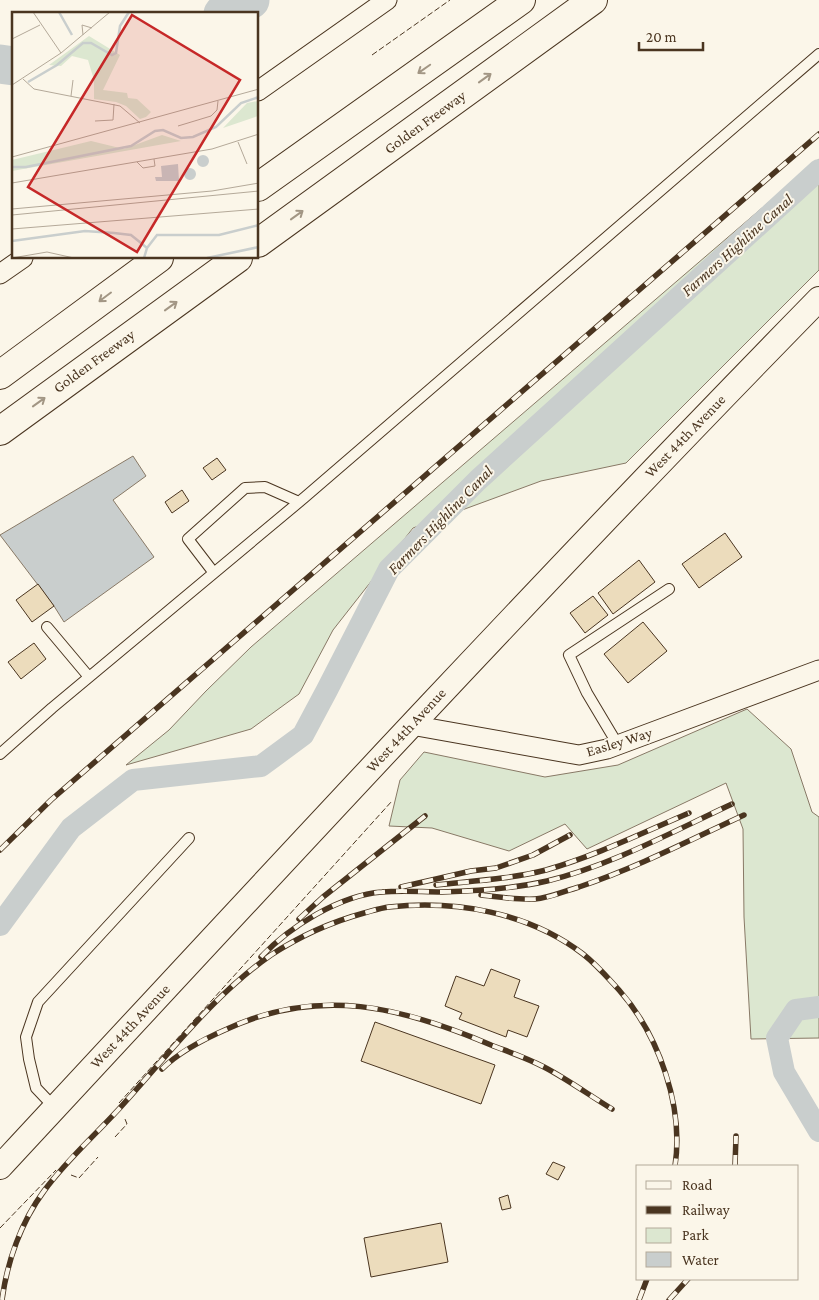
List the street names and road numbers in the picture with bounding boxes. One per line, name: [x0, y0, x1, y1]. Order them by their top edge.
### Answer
street label: Golden Freeway: [381, 87, 469, 158]
street label: Golden Freeway: [50, 326, 138, 397]
street label: West 44th Avenue: [641, 391, 729, 481]
street label: West 44th Avenue: [363, 684, 449, 775]
street label: Easley Way: [584, 724, 654, 761]
street label: West 44th Avenue: [87, 980, 173, 1071]

